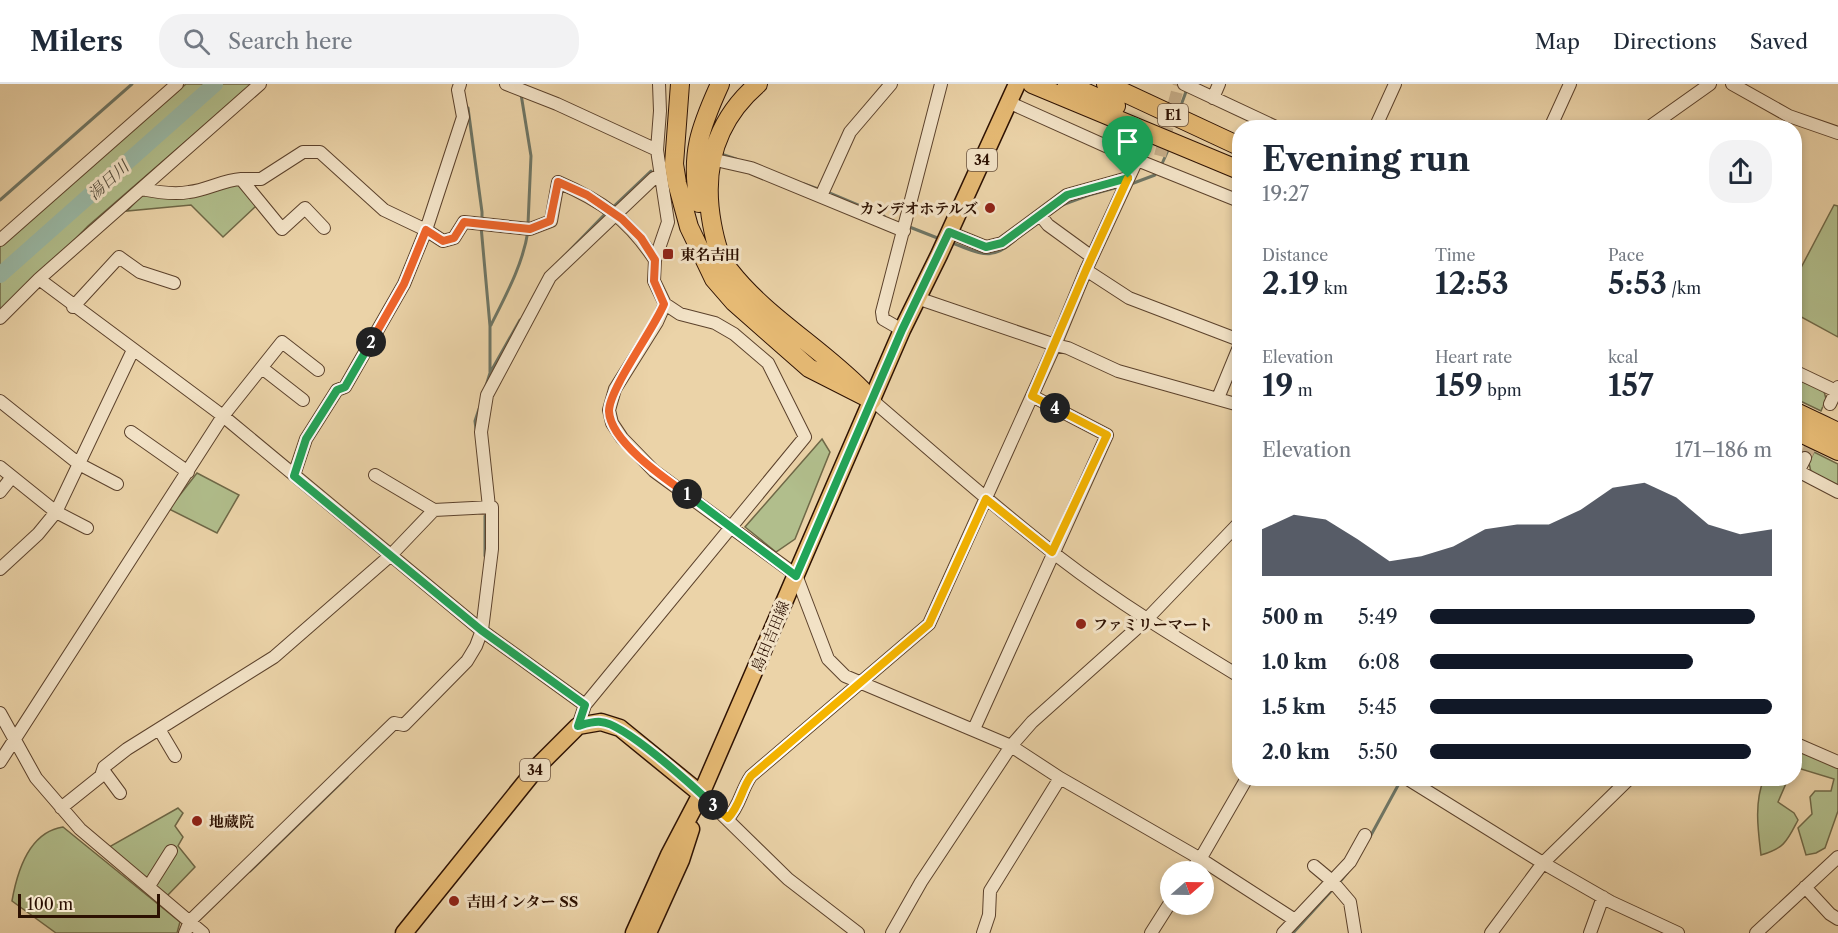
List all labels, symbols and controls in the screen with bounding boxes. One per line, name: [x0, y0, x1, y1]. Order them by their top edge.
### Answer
search box: [159, 14, 579, 68]
text: Milers: [30, 24, 123, 58]
icon: search: [180, 25, 213, 58]
text: Search here: [228, 28, 353, 55]
text: Map: [1535, 29, 1580, 54]
text: Directions: [1613, 29, 1717, 54]
text: Saved: [1750, 29, 1808, 54]
road number: E1: [1158, 104, 1188, 126]
pin: [1102, 116, 1153, 178]
icon: arrive: [1111, 125, 1144, 158]
text: Evening run: [1262, 139, 1470, 180]
button: share: [1709, 140, 1772, 203]
road number: 34: [967, 149, 997, 171]
water label: 湯日川: [83, 155, 134, 203]
text: 19:27: [1262, 182, 1309, 206]
place label: カンデオホテルズ: [859, 199, 978, 218]
marker: カンデオホテルズ: [983, 201, 997, 215]
place label: 東名吉田: [680, 245, 740, 264]
text: Distance: [1262, 245, 1328, 265]
text: Time: [1435, 245, 1475, 265]
text: Pace: [1608, 245, 1644, 265]
marker: 東名吉田: [661, 247, 675, 261]
text: 2.19: [1262, 265, 1319, 302]
text: 12:53: [1435, 265, 1509, 302]
text: 5:53: [1608, 265, 1667, 302]
text: km: [1319, 278, 1348, 298]
text: /km: [1667, 278, 1701, 298]
pin: 2: [356, 327, 386, 357]
text: 2: [366, 332, 376, 352]
text: Elevation: [1262, 347, 1333, 367]
text: Heart rate: [1435, 347, 1512, 367]
text: kcal: [1608, 347, 1638, 367]
text: 19: [1262, 367, 1293, 404]
text: 159: [1435, 367, 1483, 404]
text: 157: [1608, 367, 1654, 404]
text: m: [1293, 380, 1313, 400]
text: bpm: [1483, 380, 1522, 400]
pin: 4: [1040, 393, 1070, 423]
text: 4: [1050, 398, 1060, 418]
text: Elevation: [1262, 438, 1351, 462]
text: 171–186 m: [1675, 438, 1772, 462]
pin: 1: [672, 479, 702, 509]
text: 1: [683, 484, 691, 504]
street label: 島田吉田線: [747, 598, 793, 674]
text: 500 m: [1262, 605, 1323, 629]
text: 5:49: [1358, 605, 1398, 629]
place label: ファミリーマート: [1093, 615, 1213, 634]
marker: ファミリーマート: [1074, 617, 1088, 631]
text: 1.0 km: [1262, 650, 1327, 674]
text: 6:08: [1358, 650, 1400, 674]
text: 1.5 km: [1262, 695, 1326, 719]
text: 5:45: [1358, 695, 1397, 719]
text: 2.0 km: [1262, 740, 1330, 764]
text: 5:50: [1358, 740, 1398, 764]
road number: 34: [520, 759, 550, 781]
pin: 3: [698, 790, 728, 820]
text: 3: [708, 795, 718, 815]
place label: 地蔵院: [209, 812, 254, 831]
marker: 地蔵院: [190, 814, 204, 828]
north arrow: [1160, 861, 1214, 915]
map controls: [1160, 861, 1214, 915]
scale bar: [18, 891, 160, 918]
place label: 吉田インター SS: [466, 892, 578, 911]
text: 100 m: [27, 894, 73, 914]
marker: 吉田インター SS: [447, 894, 461, 908]

